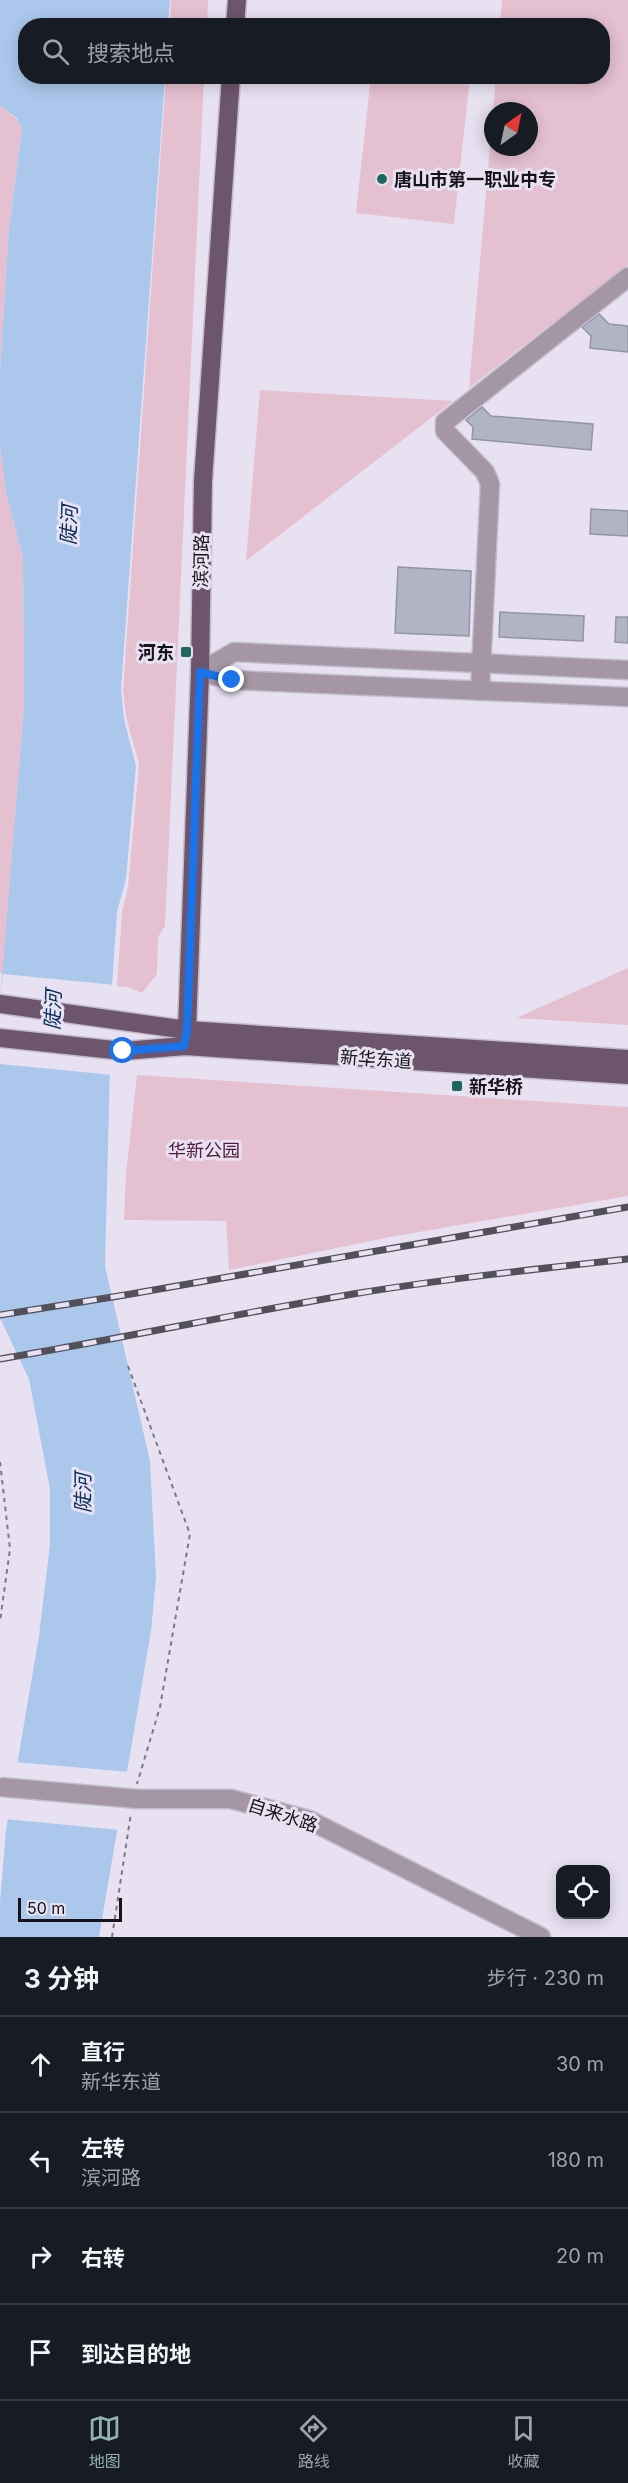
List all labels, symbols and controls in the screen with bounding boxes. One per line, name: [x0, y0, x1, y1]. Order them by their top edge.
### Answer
search box: [18, 18, 610, 84]
icon: search: [39, 35, 72, 68]
text: 搜索地点: [87, 40, 175, 66]
north arrow: [484, 102, 538, 156]
place label: 唐山市第一职业中专: [394, 169, 556, 190]
marker: 唐山市第一职业中专: [375, 172, 389, 186]
water label: 陡河: [56, 501, 82, 545]
street label: 滨河路: [190, 534, 212, 588]
place label: 河东: [138, 642, 174, 663]
marker: 河东: [179, 645, 193, 659]
route end: [218, 666, 244, 692]
water label: 陡河: [40, 986, 66, 1030]
route start: [109, 1037, 135, 1063]
street label: 新华东道: [339, 1046, 413, 1072]
place label: 新华桥: [469, 1076, 523, 1097]
marker: 新华桥: [450, 1079, 464, 1093]
park label: 华新公园: [168, 1140, 240, 1161]
water label: 陡河: [71, 1469, 95, 1513]
street label: 自来水路: [246, 1794, 320, 1836]
map controls: [556, 1865, 610, 1919]
button: locate: [556, 1865, 610, 1919]
scale bar: [18, 1895, 122, 1922]
text: 50 m: [27, 1898, 65, 1918]
text: 3 分钟: [24, 1963, 99, 1994]
text: 步行 · 230 m: [487, 1966, 604, 1990]
text: 直行: [81, 2039, 125, 2065]
icon: ahead: [24, 2048, 57, 2081]
text: 30 m: [556, 2052, 604, 2076]
text: 新华东道: [81, 2070, 161, 2094]
text: 左转: [81, 2135, 125, 2161]
icon: left: [24, 2144, 57, 2177]
text: 180 m: [548, 2148, 604, 2172]
text: 滨河路: [81, 2166, 141, 2190]
icon: right: [24, 2240, 57, 2273]
text: 20 m: [556, 2244, 604, 2268]
text: 右转: [81, 2245, 125, 2271]
icon: arrive: [24, 2336, 57, 2369]
text: 到达目的地: [81, 2341, 191, 2367]
tab: 地图: [88, 2412, 121, 2472]
tab: 路线: [297, 2412, 330, 2472]
tab: 收藏: [507, 2412, 540, 2472]

